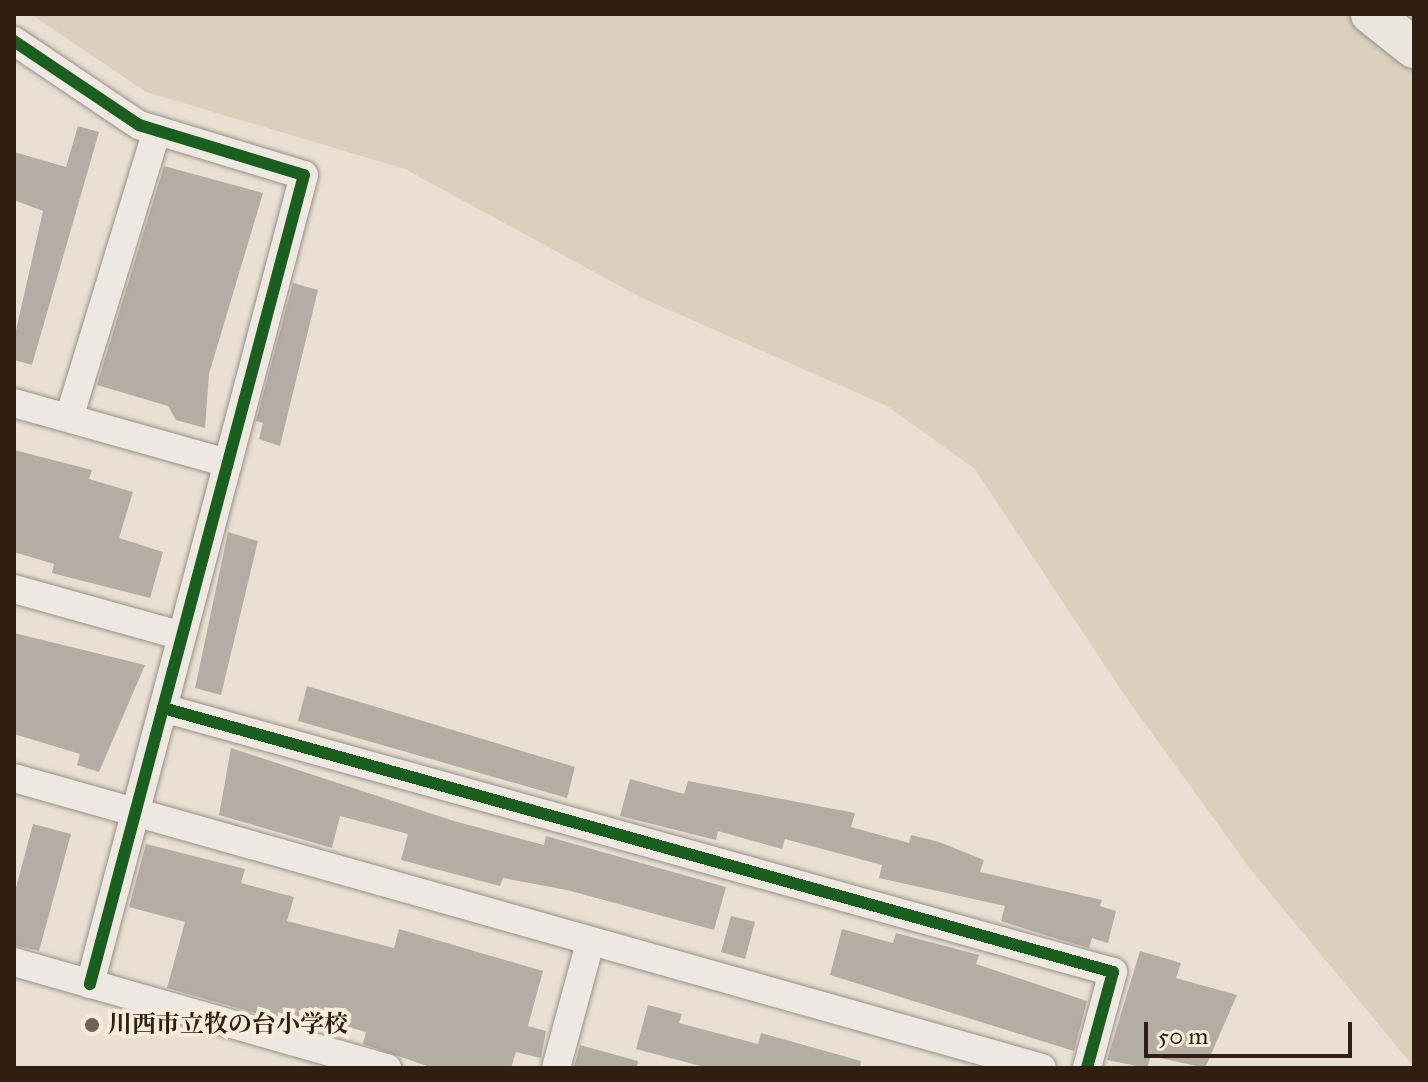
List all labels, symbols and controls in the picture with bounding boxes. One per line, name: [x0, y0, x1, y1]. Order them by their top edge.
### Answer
scale bar: [1148, 1006, 1356, 1056]
place label: 川西市立牧の台小学校: [108, 1011, 348, 1039]
marker: 川西市立牧の台小学校: [83, 1016, 101, 1034]
text: 50 m: [1158, 1021, 1208, 1051]

